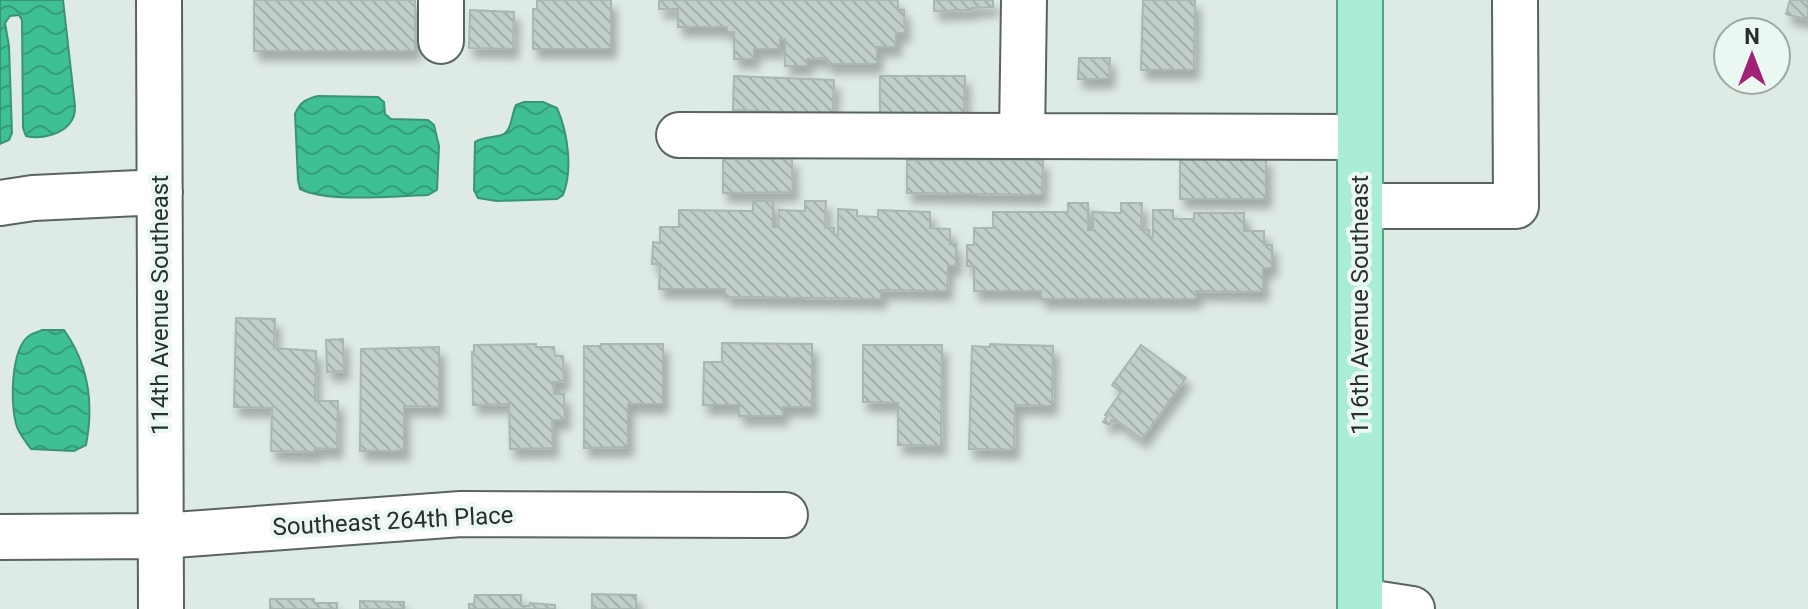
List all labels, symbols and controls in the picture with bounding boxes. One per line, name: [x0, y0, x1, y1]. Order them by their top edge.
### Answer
north arrow: [1712, 16, 1792, 96]
text: N: [1744, 24, 1760, 49]
street label: 114th Avenue Southeast: [146, 175, 174, 435]
street label: 116th Avenue Southeast: [1346, 175, 1374, 435]
street label: Southeast 264th Place: [272, 501, 514, 541]

